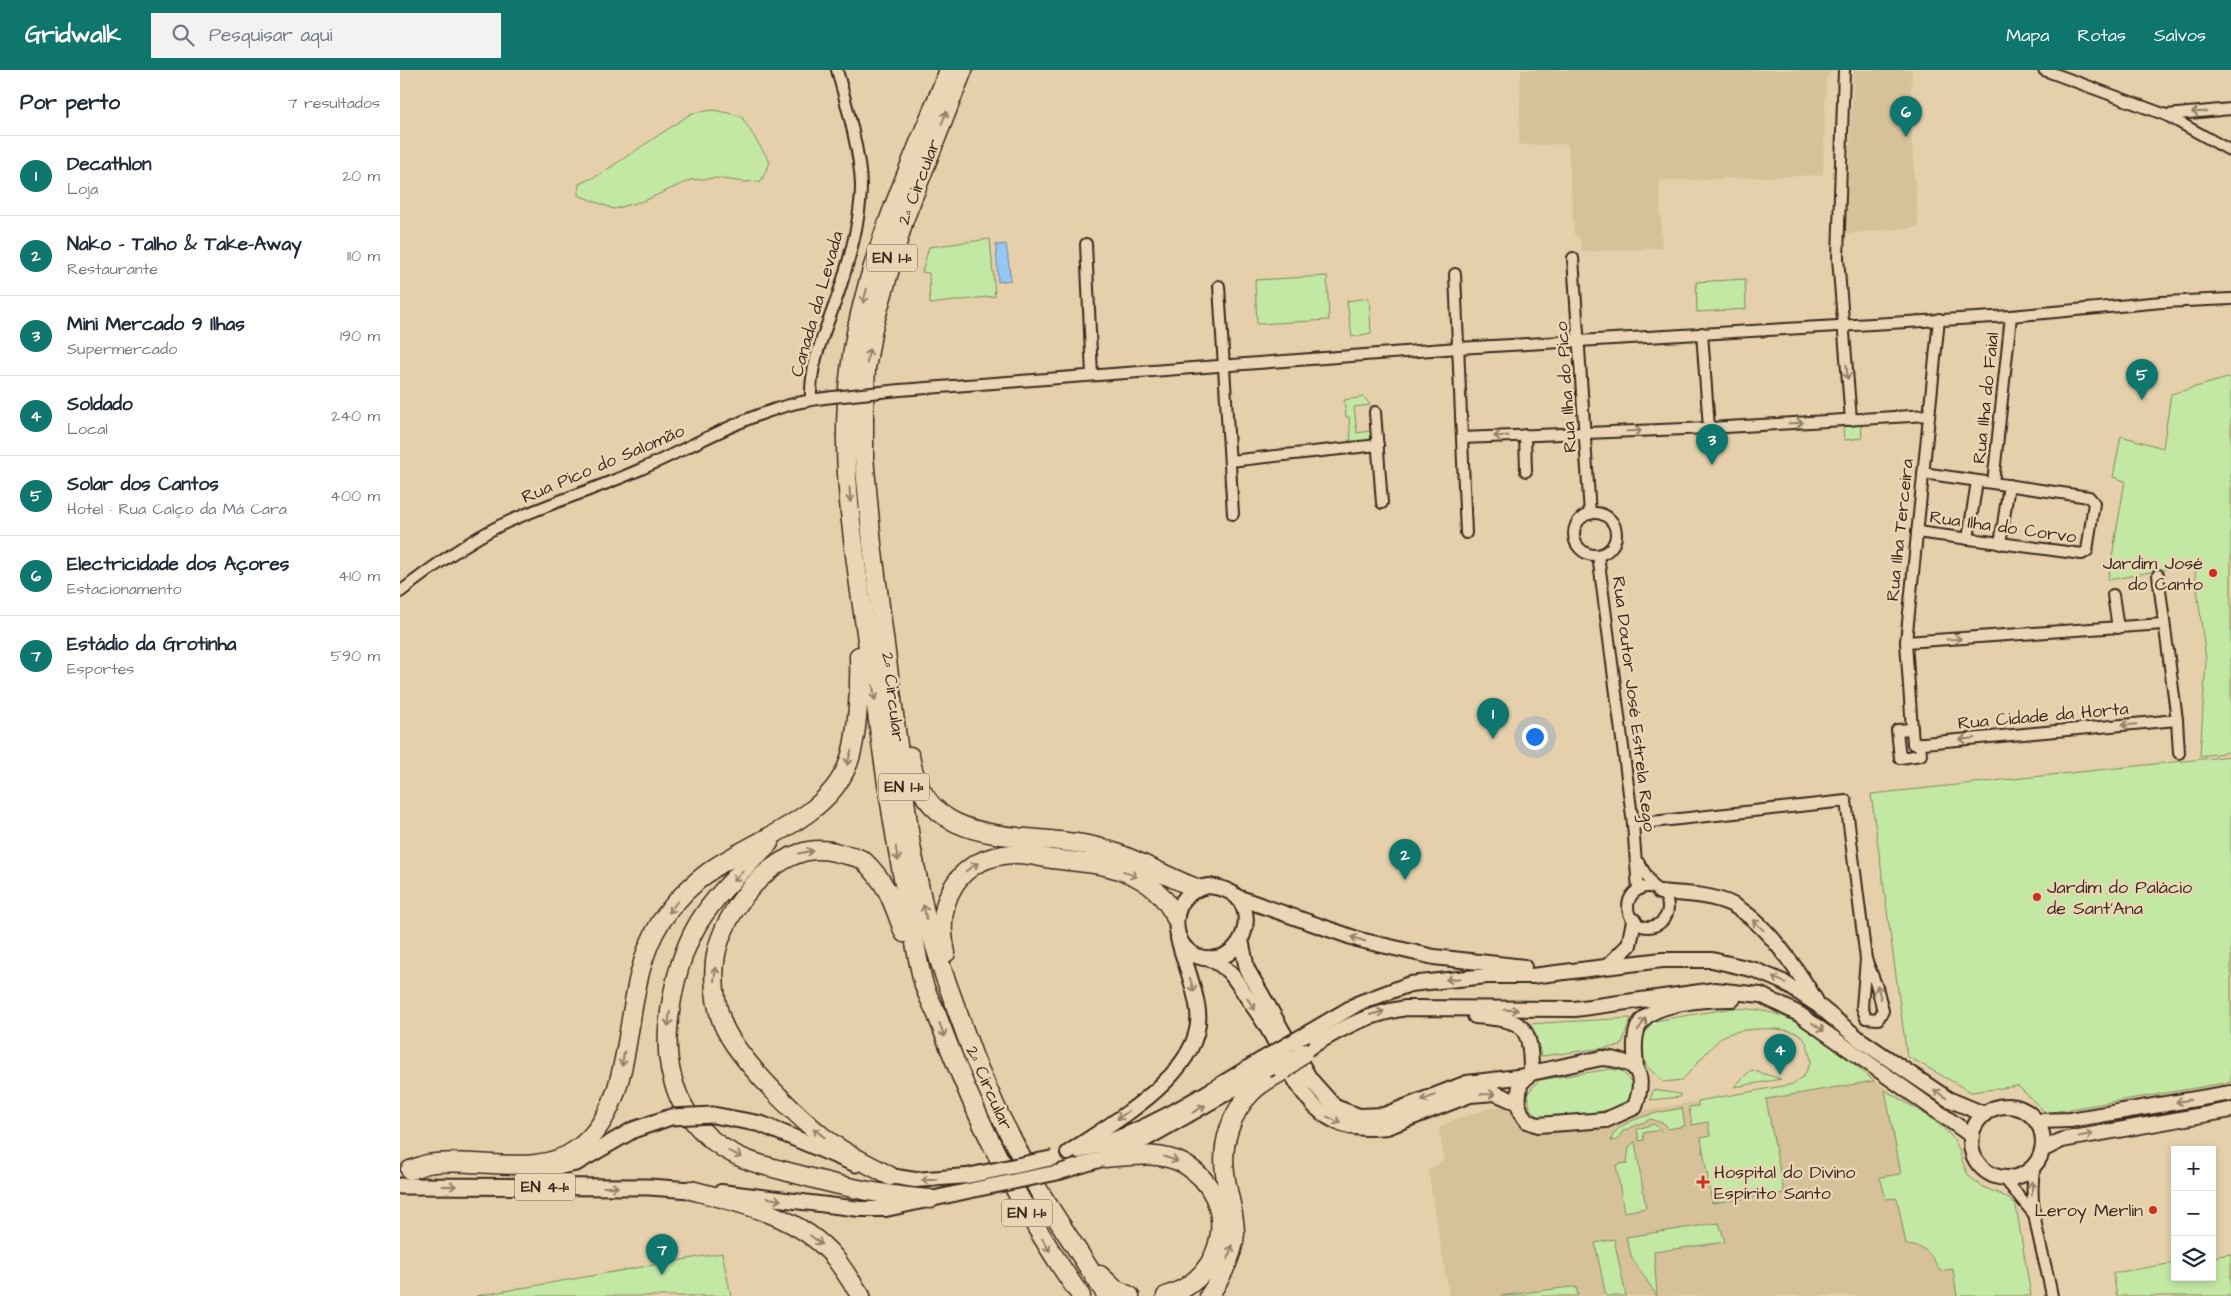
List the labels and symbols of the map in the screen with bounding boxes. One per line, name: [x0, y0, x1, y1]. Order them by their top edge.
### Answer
pin: 6: [1890, 96, 1922, 137]
one-way arrow: [2191, 107, 2207, 116]
one-way arrow: [939, 111, 949, 126]
street label: 2ª Circular: [891, 136, 947, 228]
street label: Canada da Levada: [784, 228, 850, 380]
road number: EN 1-1ª: [867, 244, 917, 272]
one-way arrow: [860, 287, 869, 303]
street label: Rua Ilha do Pico: [1549, 321, 1583, 453]
street label: Rua Ilha do Faial: [1967, 331, 2005, 465]
one-way arrow: [864, 348, 874, 364]
pin: 5: [2126, 359, 2158, 400]
one-way arrow: [1842, 363, 1852, 379]
street label: Rua Pico do Salomão: [518, 418, 688, 510]
one-way arrow: [1788, 419, 1804, 428]
pin: 3: [1696, 424, 1728, 465]
one-way arrow: [1625, 426, 1641, 436]
one-way arrow: [1493, 431, 1510, 441]
street label: Rua Ilha Terceira: [1880, 458, 1920, 602]
one-way arrow: [845, 487, 854, 503]
street label: Rua Ilha do Corvo: [1928, 504, 2078, 550]
place label: Jardim José do Canto: [2103, 551, 2203, 597]
marker: Jardim José do Canto: [2207, 567, 2219, 579]
street label: Rua Doutor José Estrela Rego: [1605, 575, 1662, 833]
one-way arrow: [1946, 635, 1962, 644]
street label: 2ª Circular: [875, 651, 911, 743]
one-way arrow: [869, 685, 879, 701]
street label: Rua Cidade da Horta: [1957, 696, 2129, 736]
pin: 1: [1477, 698, 1509, 739]
one-way arrow: [2121, 720, 2137, 729]
your location: [1522, 724, 1548, 750]
one-way arrow: [1959, 734, 1975, 744]
one-way arrow: [844, 750, 854, 766]
road number: EN 1-1ª: [879, 774, 929, 800]
pin: 2: [1389, 839, 1421, 880]
one-way arrow: [893, 845, 903, 861]
one-way arrow: [798, 847, 814, 856]
one-way arrow: [965, 862, 979, 872]
one-way arrow: [732, 870, 744, 883]
one-way arrow: [1122, 870, 1137, 880]
place label: Jardim do Palácio de Sant'Ana: [2047, 875, 2192, 921]
marker: Jardim do Palácio de Sant'Ana: [2031, 891, 2043, 903]
one-way arrow: [668, 899, 678, 913]
one-way arrow: [919, 904, 929, 920]
one-way arrow: [1752, 920, 1765, 931]
one-way arrow: [1350, 933, 1366, 943]
one-way arrow: [710, 966, 720, 982]
one-way arrow: [1445, 974, 1461, 984]
one-way arrow: [1772, 975, 1787, 984]
one-way arrow: [1187, 976, 1197, 992]
one-way arrow: [1873, 984, 1883, 1000]
one-way arrow: [1246, 996, 1256, 1010]
one-way arrow: [1503, 1005, 1519, 1014]
one-way arrow: [1369, 1008, 1385, 1018]
one-way arrow: [663, 1011, 673, 1027]
one-way arrow: [1637, 1017, 1647, 1031]
one-way arrow: [938, 1022, 947, 1037]
one-way arrow: [1811, 1022, 1825, 1032]
pin: 4: [1764, 1034, 1796, 1075]
street label: 2ª Circular: [959, 1042, 1019, 1134]
one-way arrow: [618, 1051, 628, 1067]
one-way arrow: [1480, 1089, 1496, 1098]
one-way arrow: [1933, 1089, 1947, 1099]
one-way arrow: [1421, 1094, 1436, 1103]
one-way arrow: [2175, 1097, 2191, 1107]
one-way arrow: [1192, 1104, 1207, 1114]
one-way arrow: [1116, 1110, 1130, 1120]
one-way arrow: [1326, 1115, 1341, 1125]
one-way arrow: [813, 1127, 826, 1138]
one-way arrow: [2077, 1130, 2093, 1140]
one-way arrow: [727, 1150, 742, 1160]
one-way arrow: [1162, 1155, 1178, 1164]
place label: Hospital do Divino Espírito Santo: [1714, 1160, 1855, 1206]
road number: EN 4-1ª: [515, 1174, 575, 1200]
one-way arrow: [921, 1175, 937, 1185]
marker: Hospital do Divino Espírito Santo: [1696, 1175, 1710, 1189]
one-way arrow: [2027, 1180, 2037, 1196]
one-way arrow: [440, 1181, 456, 1191]
one-way arrow: [602, 1182, 619, 1192]
one-way arrow: [766, 1194, 782, 1204]
place label: Leroy Merlin: [2035, 1198, 2143, 1224]
road number: EN 1-1ª: [1002, 1200, 1052, 1226]
marker: Leroy Merlin: [2147, 1204, 2159, 1216]
pin: 7: [646, 1234, 678, 1275]
one-way arrow: [809, 1235, 822, 1246]
one-way arrow: [1042, 1237, 1052, 1251]
one-way arrow: [1226, 1245, 1235, 1261]

